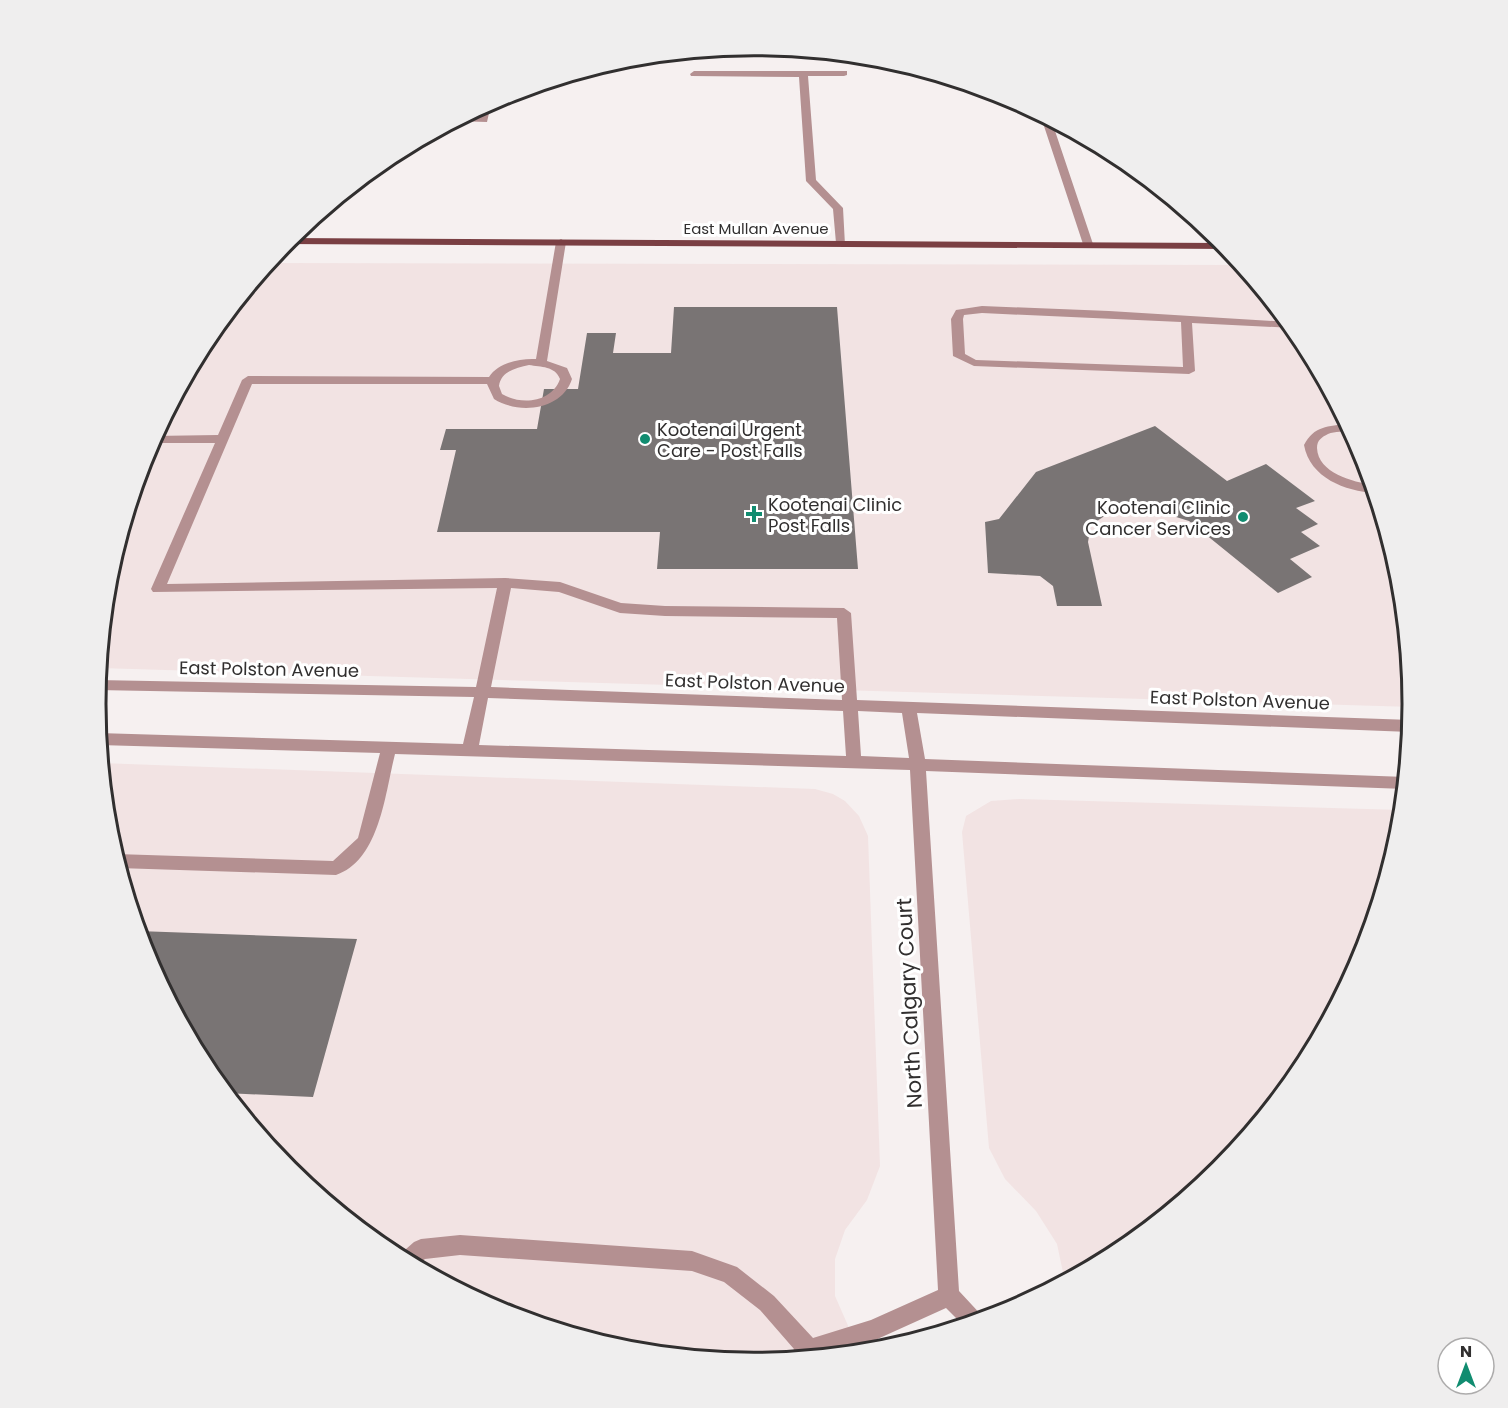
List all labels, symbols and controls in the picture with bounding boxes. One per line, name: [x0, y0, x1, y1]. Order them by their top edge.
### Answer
street label: East Mullan Avenue: [683, 218, 829, 239]
place label: Kootenai Urgent Care - Post Falls: [657, 417, 803, 463]
marker: Kootenai Urgent Care - Post Falls: [638, 432, 652, 446]
place label: Kootenai Clinic Post Falls: [768, 492, 902, 538]
place label: Kootenai Clinic Cancer Services: [1085, 495, 1231, 541]
marker: Kootenai Clinic Post Falls: [745, 505, 763, 523]
marker: Kootenai Clinic Cancer Services: [1236, 510, 1250, 524]
street label: East Polston Avenue: [179, 655, 359, 683]
street label: East Polston Avenue: [665, 667, 845, 699]
street label: East Polston Avenue: [1150, 684, 1330, 716]
street label: North Calgary Court: [889, 897, 929, 1109]
north arrow: [1436, 1336, 1496, 1396]
text: N: [1460, 1340, 1472, 1363]

